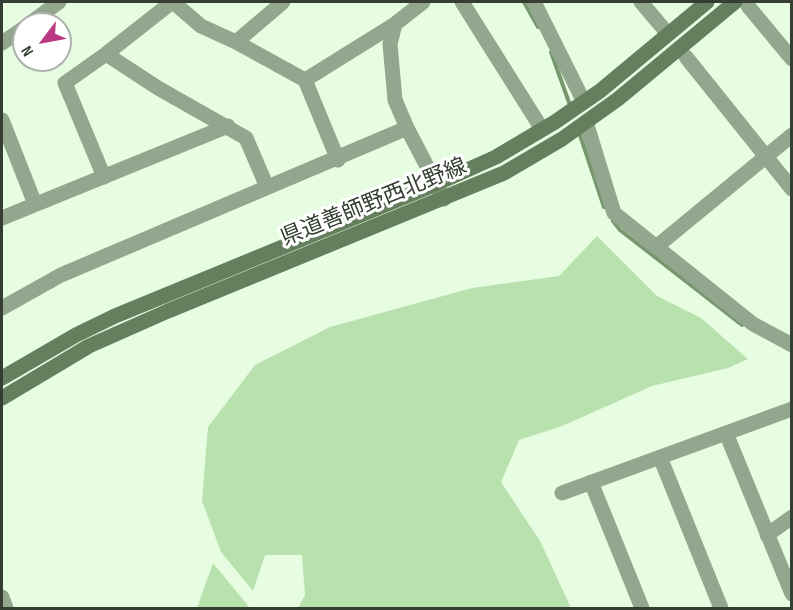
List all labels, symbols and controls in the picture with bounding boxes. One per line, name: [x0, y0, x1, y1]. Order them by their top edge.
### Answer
north arrow: [12, 12, 72, 72]
text: N: [18, 42, 38, 59]
street label: 県道善師野西北野線: [277, 154, 471, 252]

